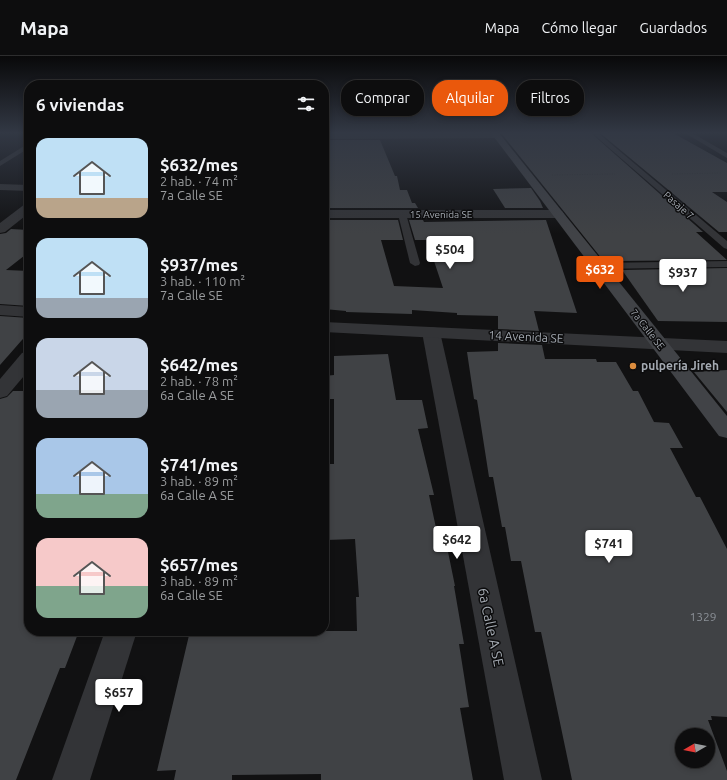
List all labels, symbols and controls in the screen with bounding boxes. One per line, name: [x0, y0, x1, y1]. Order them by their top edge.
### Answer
text: Mapa: [20, 17, 69, 39]
text: Mapa: [485, 20, 520, 36]
text: Cómo llegar: [542, 20, 617, 36]
text: Guardados: [639, 20, 707, 36]
chip: Comprar: [341, 80, 424, 116]
chip: Alquilar: [432, 80, 508, 116]
chip: Filtros: [516, 80, 584, 116]
icon: filters: [295, 93, 317, 115]
text: 6 viviendas: [36, 95, 124, 114]
icon: home: [68, 154, 116, 202]
text: $632/mes: [160, 155, 238, 174]
text: 2 hab. · 74 m²: [160, 174, 238, 188]
text: 7a Calle SE: [160, 188, 223, 202]
street label: Pasaje 7: [661, 189, 696, 221]
street label: 15 Avenida SE: [410, 209, 473, 220]
pin: $504: [426, 236, 474, 270]
text: $504: [435, 242, 465, 256]
icon: home: [68, 254, 116, 302]
text: $937/mes: [160, 255, 238, 274]
pin: $632: [576, 256, 624, 290]
pin: $937: [659, 259, 707, 293]
text: $632: [585, 262, 615, 276]
text: $937: [668, 265, 698, 279]
text: 3 hab. · 110 m²: [160, 274, 245, 288]
text: 7a Calle SE: [160, 288, 223, 302]
street label: 7a Calle SE: [628, 307, 667, 352]
street label: 14 Avenida SE: [488, 328, 564, 345]
icon: home: [68, 354, 116, 402]
text: $642/mes: [160, 355, 238, 374]
place label: pulpería Jireh: [641, 359, 719, 372]
marker: pulpería Jireh: [628, 361, 638, 371]
text: 2 hab. · 78 m²: [160, 374, 238, 388]
text: 6a Calle A SE: [160, 388, 234, 402]
icon: home: [68, 454, 116, 502]
text: $741/mes: [160, 455, 238, 474]
text: 3 hab. · 89 m²: [160, 474, 238, 488]
text: 6a Calle A SE: [160, 488, 234, 502]
pin: $642: [433, 526, 481, 560]
pin: $741: [585, 530, 633, 564]
text: $642: [442, 532, 472, 546]
text: $741: [594, 536, 624, 550]
icon: home: [68, 554, 116, 602]
text: $657/mes: [160, 555, 238, 574]
text: 3 hab. · 89 m²: [160, 574, 238, 588]
street label: 6a Calle A SE: [475, 586, 507, 668]
text: 6a Calle SE: [160, 588, 223, 602]
house number: 1329: [689, 610, 717, 623]
pin: $657: [95, 679, 143, 713]
text: $657: [104, 685, 134, 699]
north arrow: [675, 728, 715, 768]
map controls: [675, 728, 715, 768]

